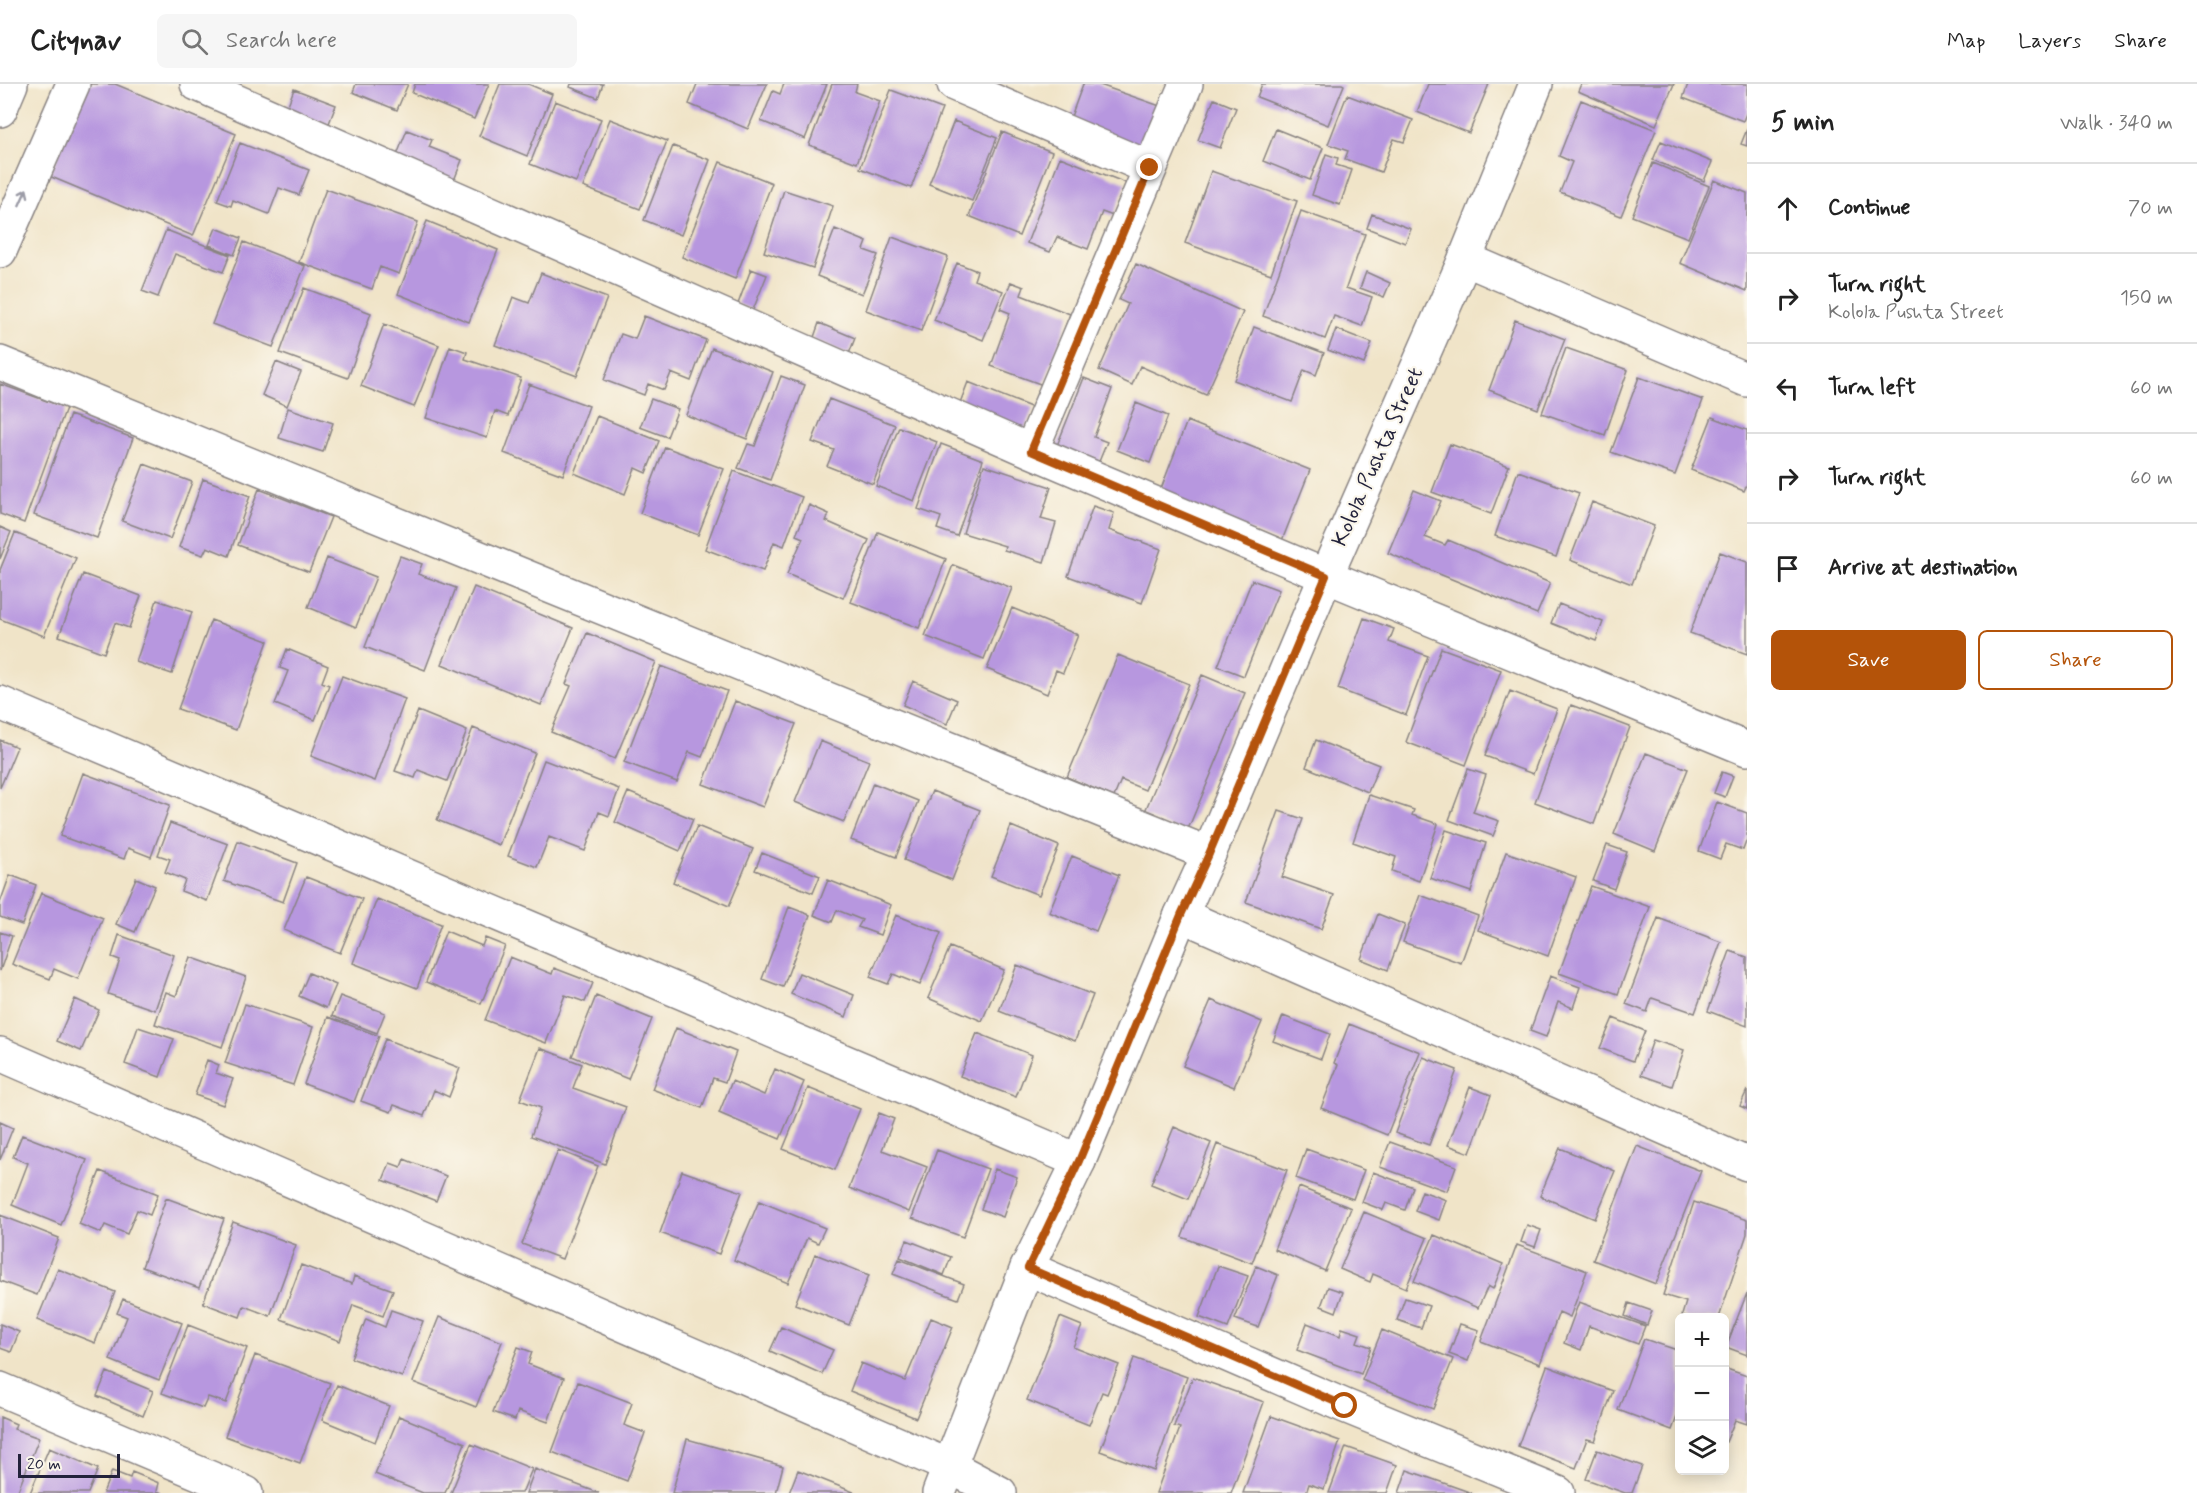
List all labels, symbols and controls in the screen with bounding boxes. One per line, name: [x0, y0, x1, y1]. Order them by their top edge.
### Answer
search box: [157, 14, 577, 68]
text: Citynav: [30, 23, 121, 60]
icon: search: [178, 25, 211, 58]
text: Search here: [226, 27, 337, 55]
text: Map: [1947, 27, 1985, 55]
text: Layers: [2018, 27, 2081, 55]
text: Share: [2114, 27, 2167, 55]
text: 5 min: [1771, 106, 1835, 140]
text: Walk · 340 m: [2060, 110, 2173, 137]
route end: [1136, 154, 1162, 180]
one-way arrow: [19, 188, 30, 206]
icon: ahead: [1771, 192, 1804, 225]
text: Continue: [1828, 194, 1910, 222]
text: 70 m: [2128, 195, 2173, 222]
text: Turn right: [1828, 271, 1926, 299]
icon: right: [1771, 282, 1804, 315]
text: 150 m: [2120, 285, 2173, 312]
text: Kolola Pushta Street: [1828, 299, 2004, 326]
street label: Kolola Pushta Street: [1326, 363, 1430, 551]
icon: left: [1771, 372, 1804, 405]
text: Turn left: [1828, 374, 1916, 402]
text: 60 m: [2130, 375, 2173, 402]
icon: right: [1771, 462, 1804, 495]
text: Turn right: [1828, 464, 1926, 492]
text: 60 m: [2130, 465, 2173, 492]
icon: arrive: [1771, 552, 1804, 585]
text: Arrive at destination: [1828, 554, 2018, 582]
button: Save: [1771, 630, 1966, 690]
button: Share: [1978, 630, 2173, 690]
map controls: [1675, 1313, 1729, 1475]
button: +: [1675, 1313, 1729, 1367]
button: −: [1675, 1367, 1729, 1421]
route start: [1331, 1392, 1357, 1418]
button: layers: [1675, 1421, 1729, 1475]
scale bar: [18, 1451, 120, 1478]
text: 20 m: [27, 1454, 61, 1475]

